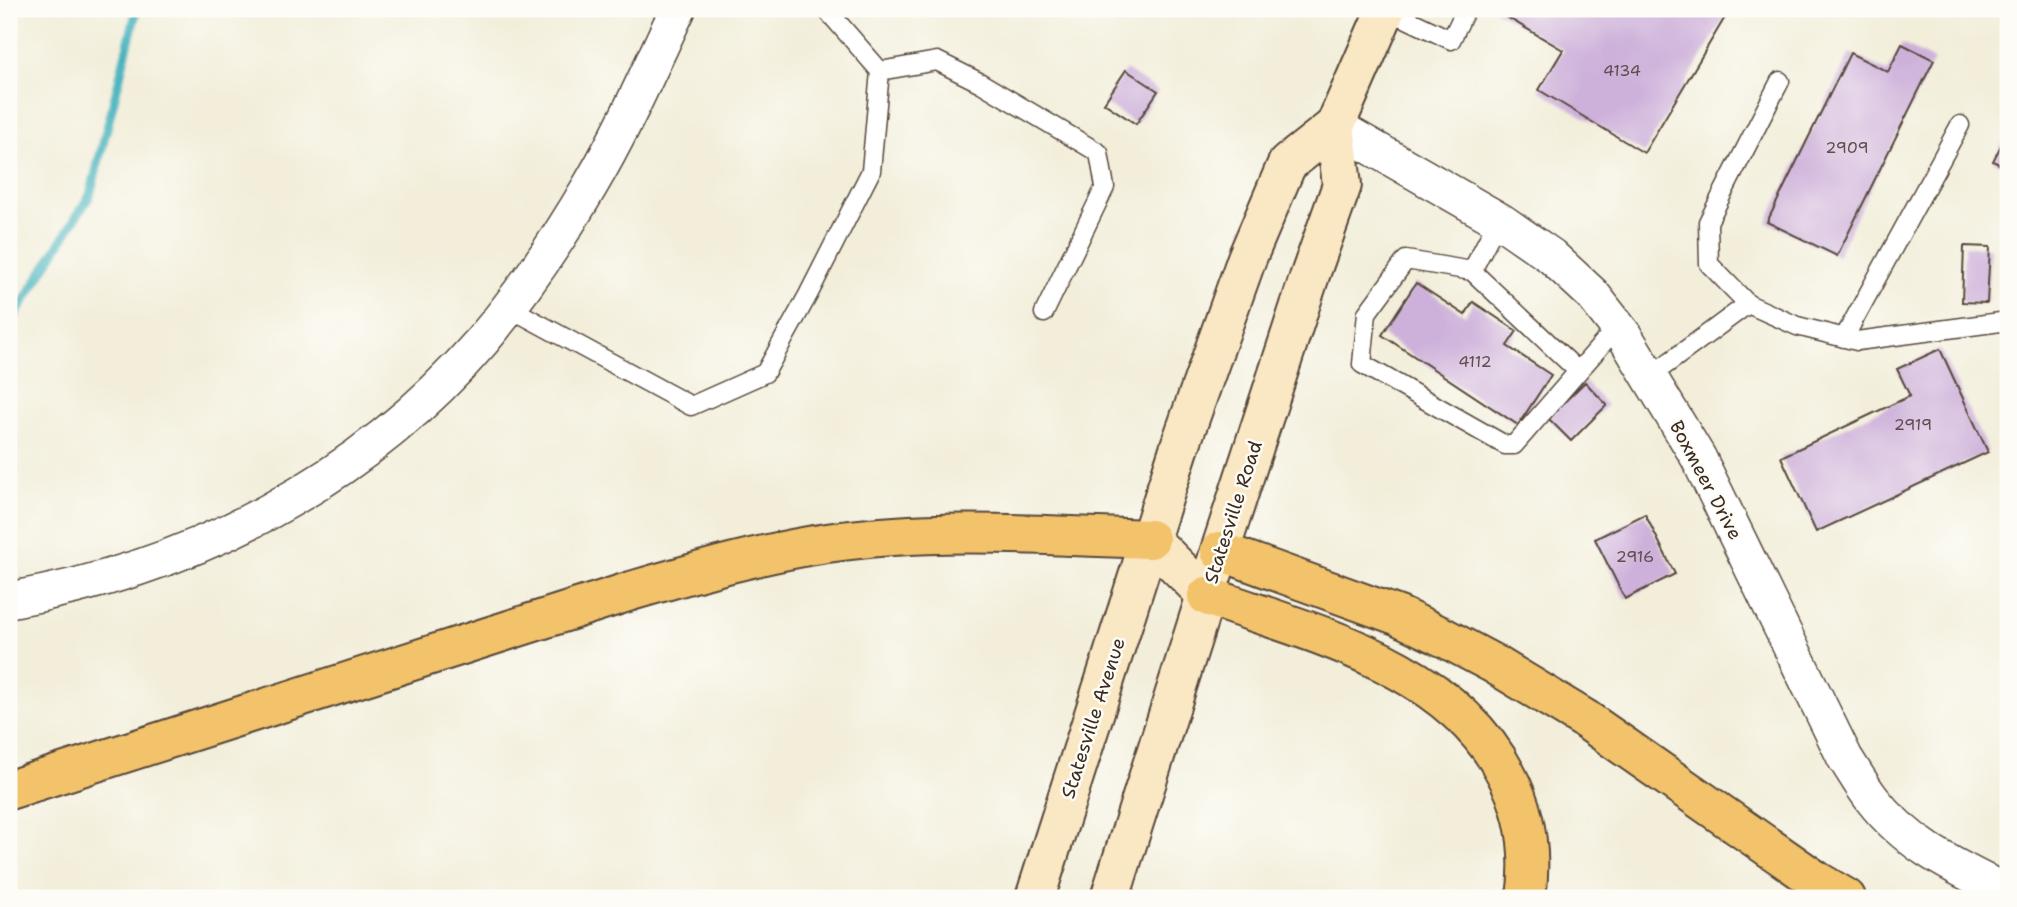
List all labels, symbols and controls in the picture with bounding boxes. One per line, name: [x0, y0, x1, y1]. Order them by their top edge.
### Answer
house number: 4134: [1603, 60, 1641, 81]
house number: 2909: [1825, 137, 1869, 158]
house number: 4112: [1458, 351, 1492, 372]
house number: 2919: [1894, 414, 1932, 435]
street label: Boxmeer Drive: [1664, 416, 1748, 544]
street label: Statesville Road: [1198, 437, 1268, 587]
house number: 2916: [1616, 546, 1654, 567]
street label: Statesville Avenue: [1055, 634, 1131, 802]

